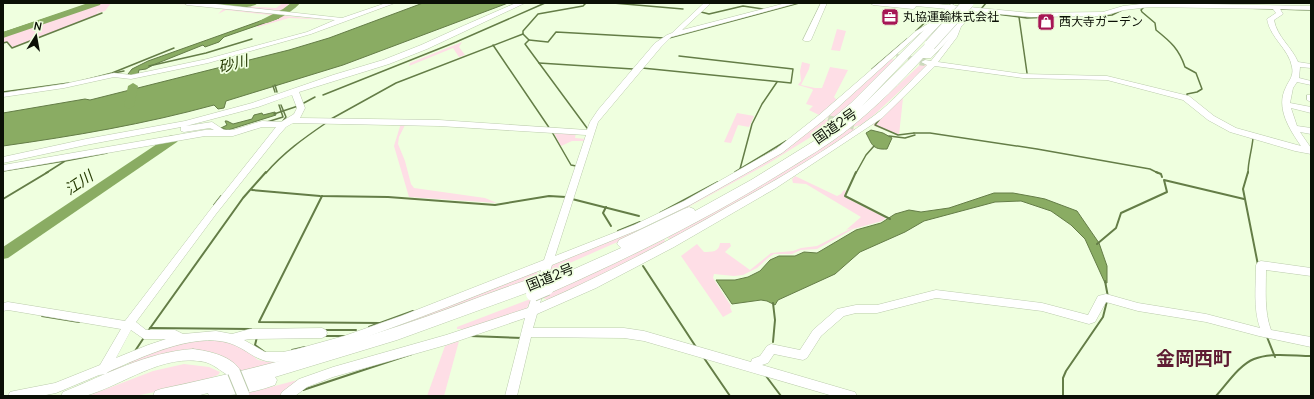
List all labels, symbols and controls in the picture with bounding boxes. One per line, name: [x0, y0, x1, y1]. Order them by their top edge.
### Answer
office icon: 丸協運輸株式会社: [880, 7, 900, 27]
place label: 丸協運輸株式会社: [903, 8, 999, 25]
shop icon: 西大寺ガーデン: [1036, 12, 1056, 32]
place label: 西大寺ガーデン: [1059, 13, 1143, 30]
north arrow: [16, 16, 56, 56]
text: N: [33, 18, 43, 34]
water label: 砂川: [216, 49, 252, 77]
street label: 国道2号: [809, 103, 861, 148]
water label: 江川: [60, 164, 99, 200]
street label: 国道2号: [523, 258, 577, 295]
district label: 金岡西町: [1156, 345, 1232, 371]

